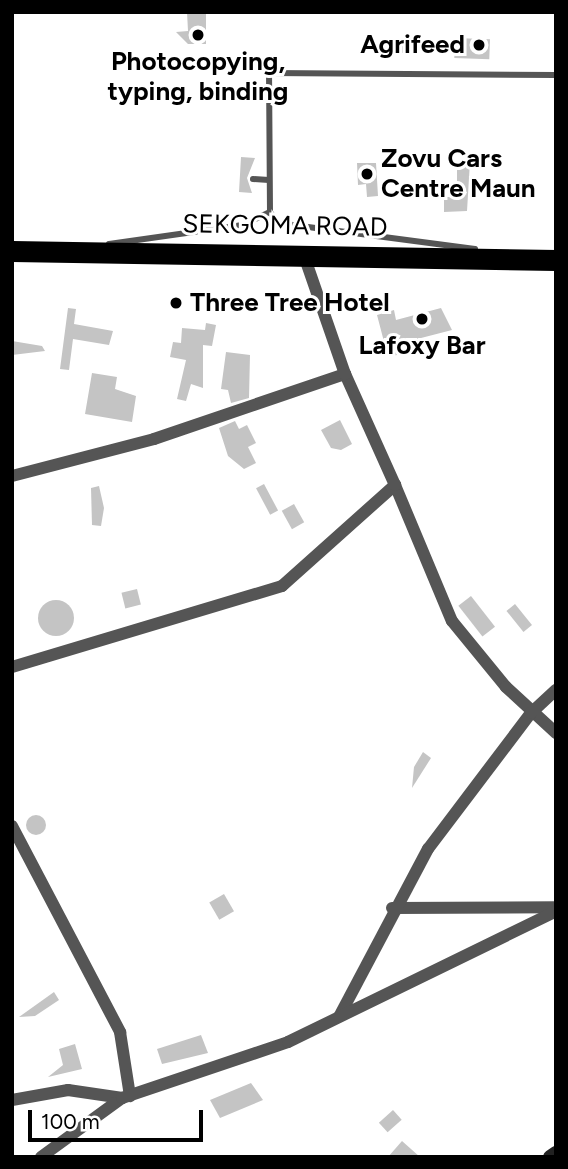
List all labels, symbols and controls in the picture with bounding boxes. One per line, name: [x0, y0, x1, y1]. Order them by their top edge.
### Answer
marker: Photocopying, typing, binding: [190, 27, 206, 43]
place label: Agrifeed: [360, 29, 465, 61]
marker: Agrifeed: [471, 37, 487, 53]
place label: Photocopying, typing, binding: [108, 46, 288, 108]
place label: Zovu Cars Centre Maun: [381, 143, 536, 204]
marker: Zovu Cars Centre Maun: [359, 166, 375, 182]
street label: SEKGOMA ROAD: [182, 209, 388, 243]
place label: Three Tree Hotel: [190, 287, 390, 319]
marker: Three Tree Hotel: [168, 295, 184, 311]
marker: Lafoxy Bar: [414, 311, 430, 327]
place label: Lafoxy Bar: [358, 330, 486, 362]
scale bar: [32, 1096, 206, 1140]
text: 100 m: [41, 1109, 100, 1134]

